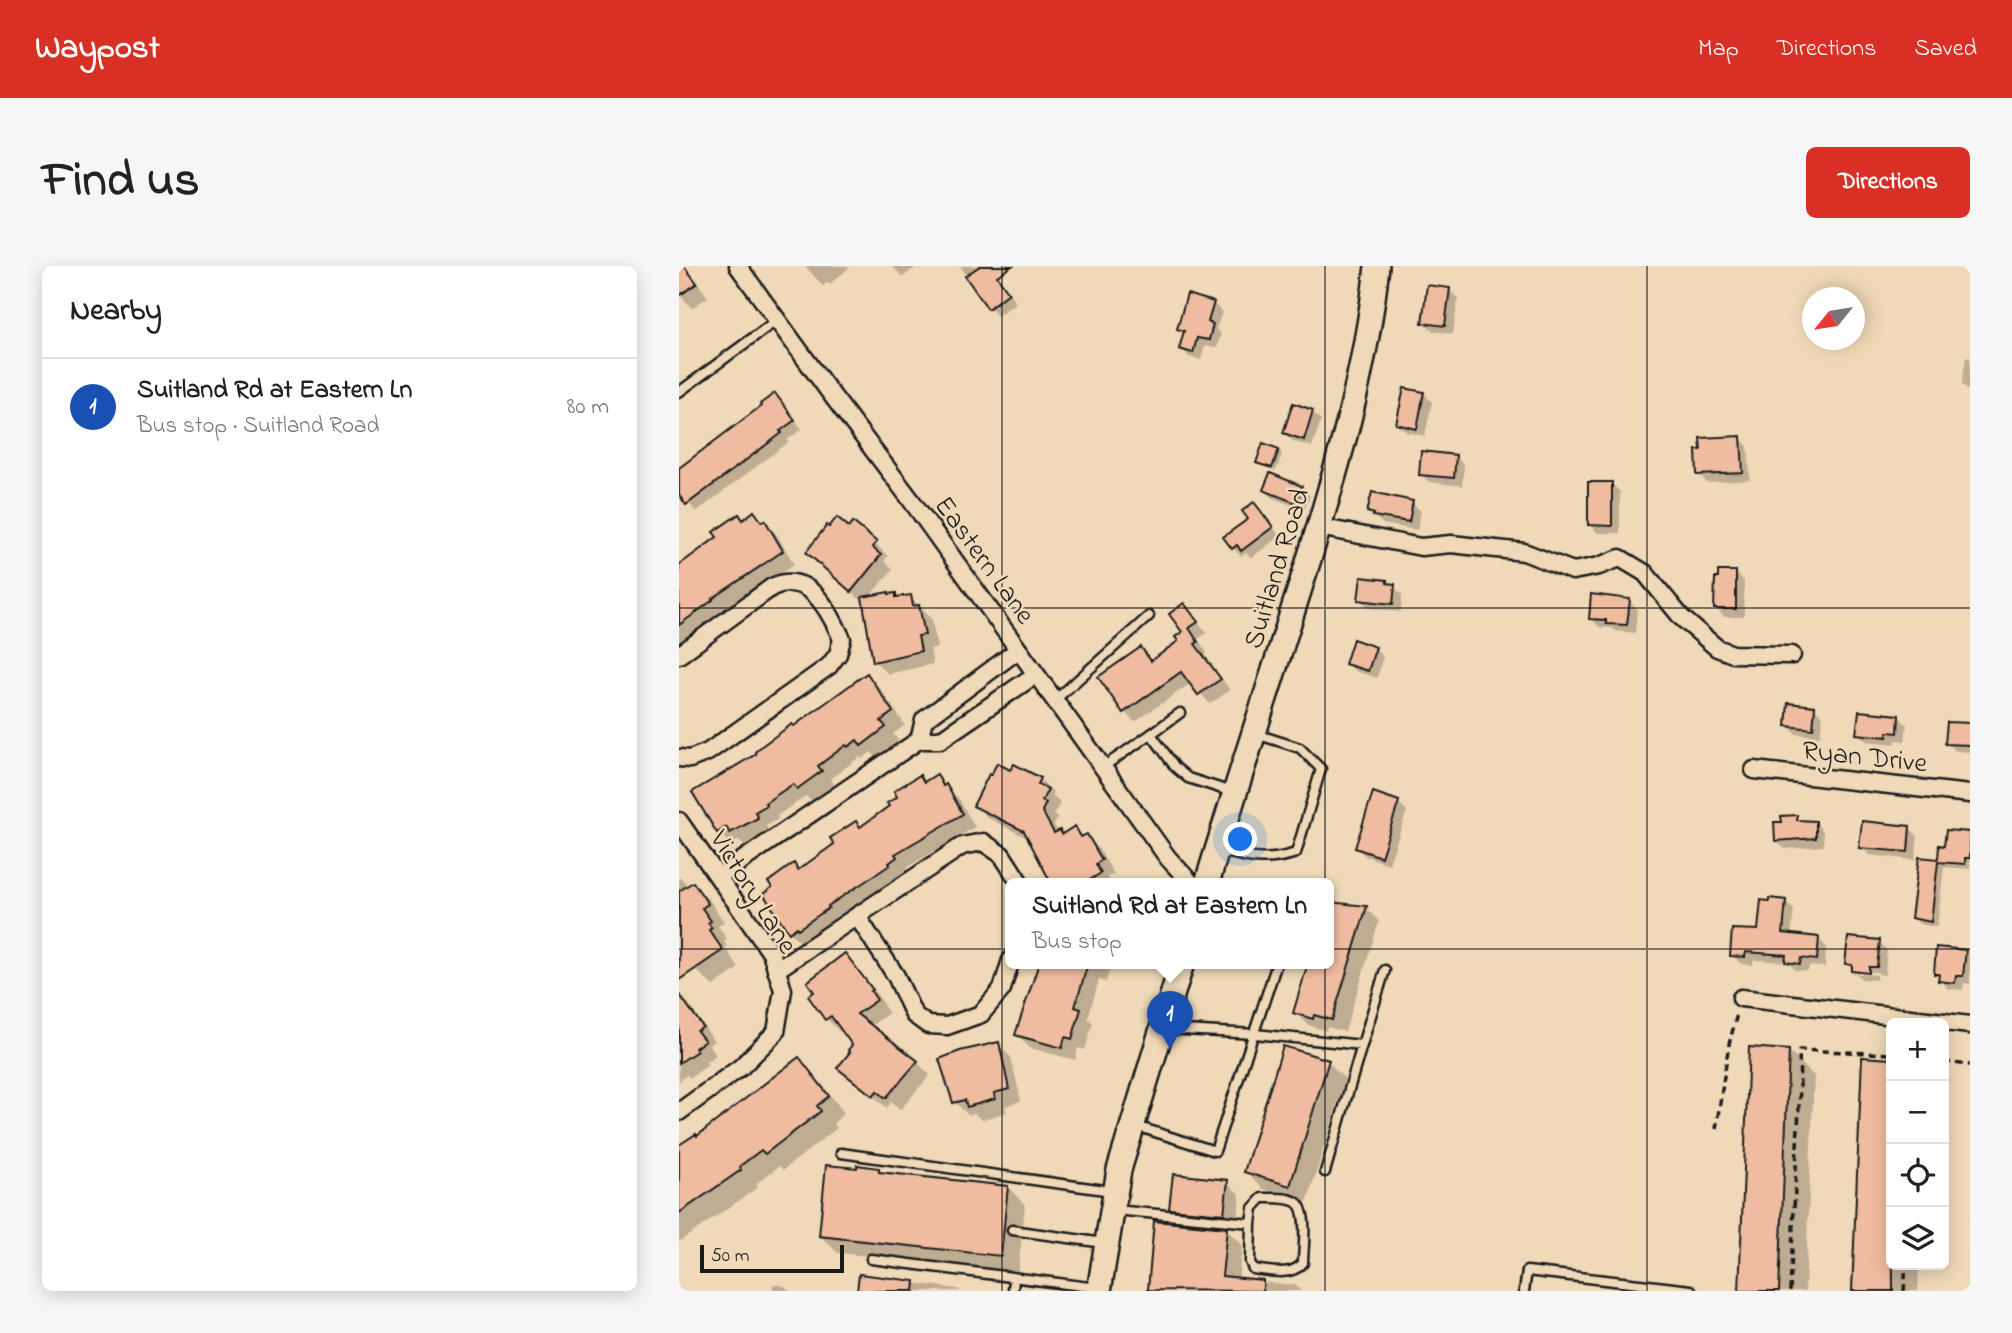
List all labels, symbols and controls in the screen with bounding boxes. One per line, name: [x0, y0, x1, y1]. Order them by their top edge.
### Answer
text: Waypost: [35, 25, 160, 73]
text: Map: [1698, 32, 1739, 67]
text: Directions: [1777, 32, 1876, 67]
text: Saved: [1914, 32, 1977, 67]
text: Find us: [42, 146, 199, 218]
button: Directions: [1806, 147, 1970, 218]
north arrow: [1802, 287, 1865, 350]
text: Nearby: [70, 290, 162, 334]
text: Suitland Rd at Eastern Ln: [137, 372, 412, 410]
text: 1: [89, 391, 97, 424]
text: 80 m: [567, 391, 609, 424]
text: Bus stop · Suitland Road: [137, 410, 379, 443]
street label: Suitland Road: [1235, 484, 1322, 654]
street label: Eastern Lane: [923, 488, 1044, 634]
street label: Ryan Drive: [1800, 732, 1930, 785]
street label: Victory Lane: [697, 822, 807, 963]
your location: [1223, 822, 1257, 856]
popup: [1005, 878, 1334, 969]
text: Suitland Rd at Eastern Ln: [1032, 888, 1307, 926]
text: Bus stop: [1032, 926, 1122, 959]
pin: 1: [1147, 991, 1193, 1049]
map controls: [1886, 1018, 1949, 1270]
button: +: [1886, 1018, 1949, 1081]
button: −: [1886, 1081, 1949, 1144]
button: locate: [1886, 1144, 1949, 1207]
button: layers: [1886, 1207, 1949, 1270]
scale bar: [700, 1242, 843, 1274]
text: 50 m: [711, 1243, 750, 1270]

